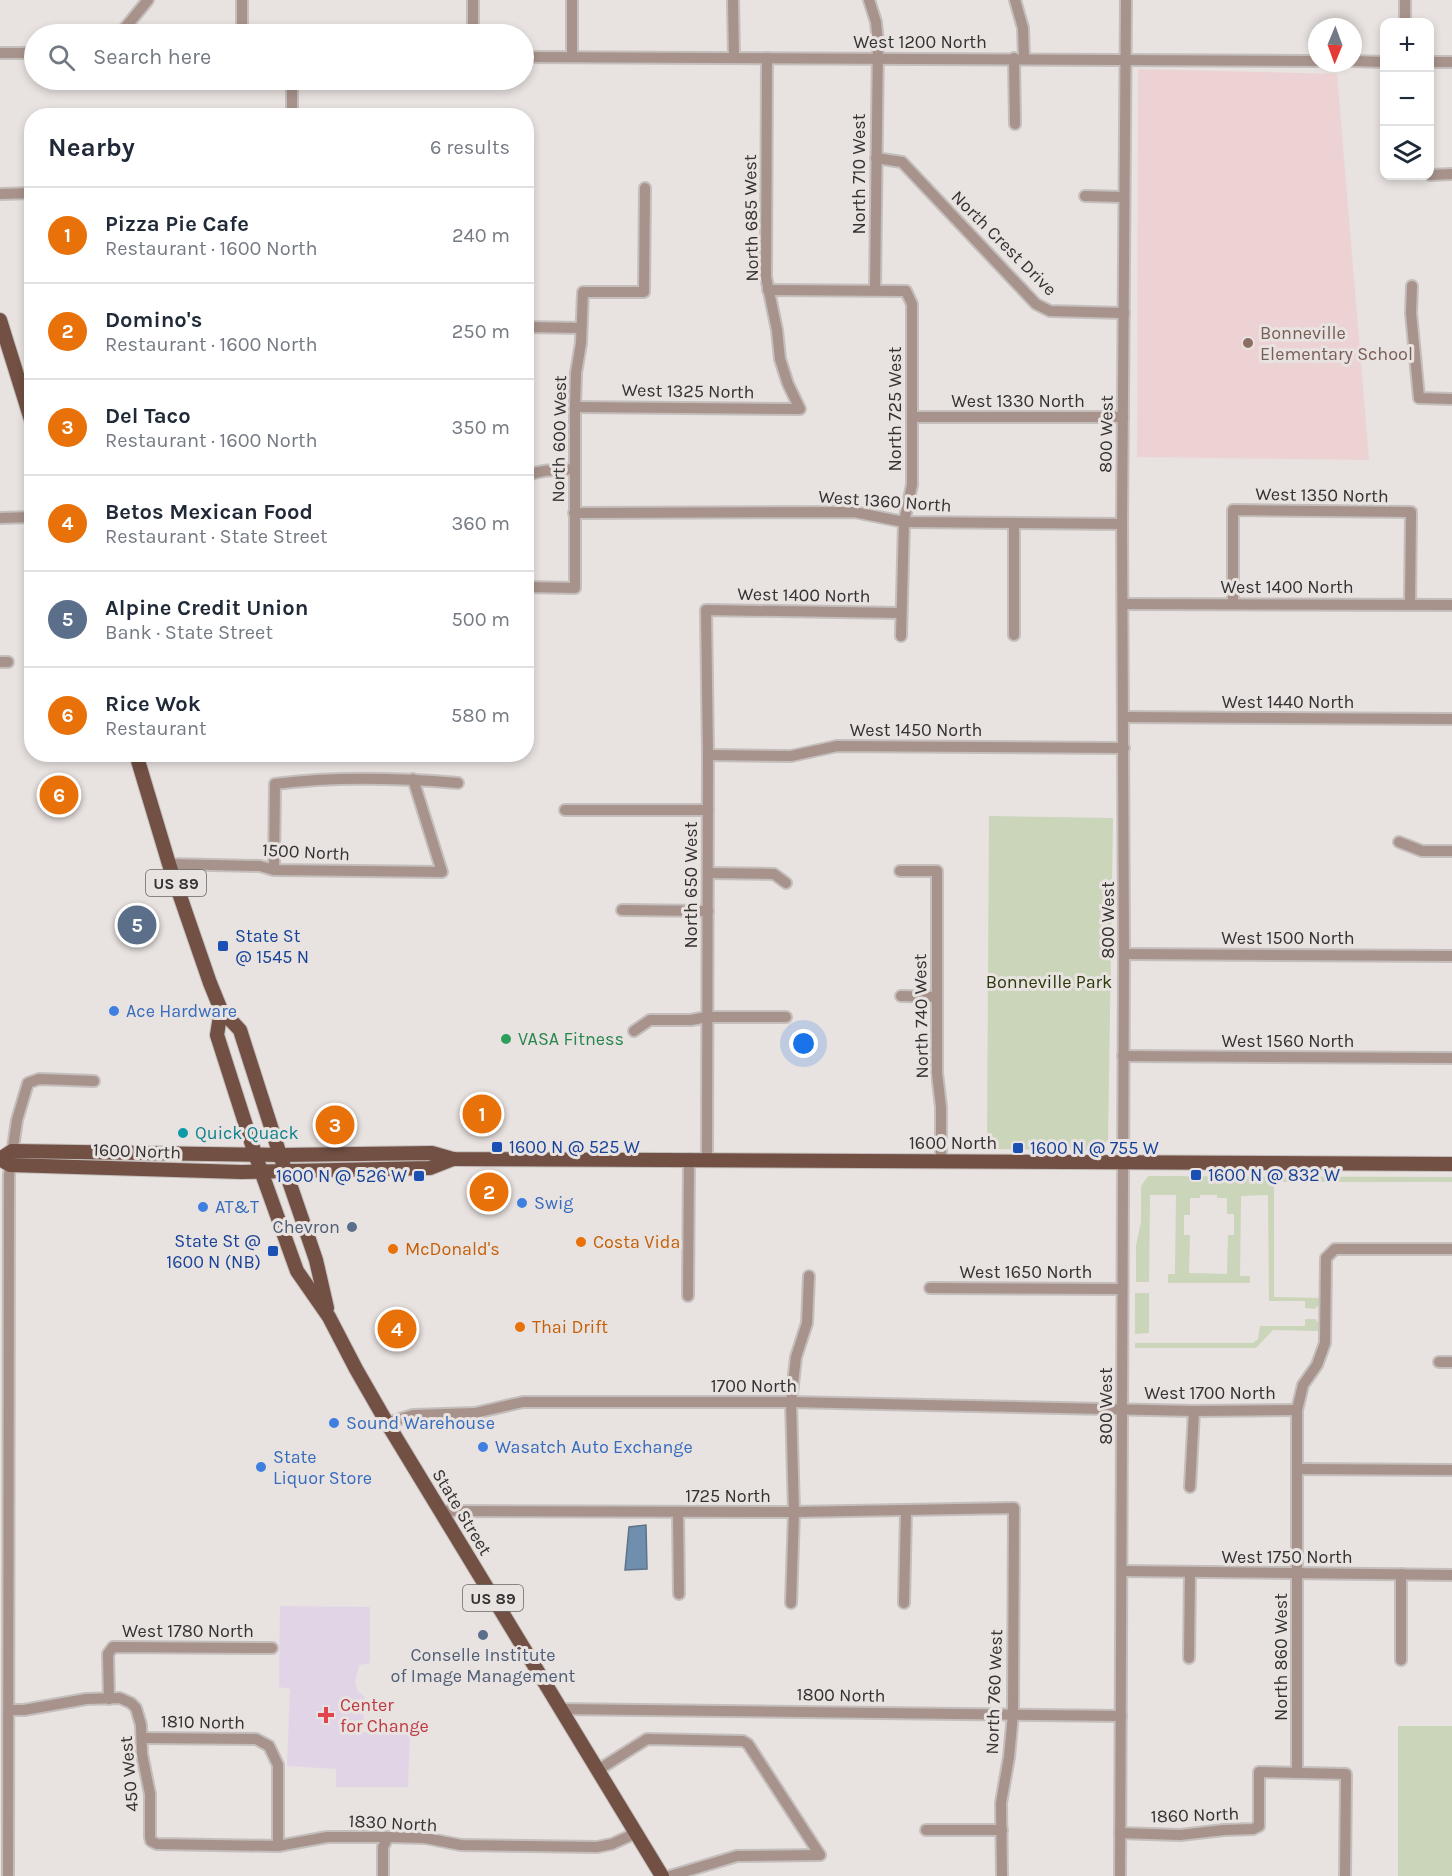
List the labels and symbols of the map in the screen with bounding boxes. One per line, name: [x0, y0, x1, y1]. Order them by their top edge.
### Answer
north arrow: [1308, 18, 1362, 72]
street label: West 1200 North: [853, 31, 987, 53]
street label: North 710 West: [848, 113, 870, 234]
street label: North 685 West: [739, 154, 763, 282]
street label: North Crest Drive: [947, 186, 1061, 300]
place label: Bonneville Elementary School: [1260, 322, 1413, 365]
marker: Bonneville Elementary School: [1241, 336, 1255, 350]
street label: North 725 West: [884, 346, 906, 471]
street label: North 600 West: [547, 375, 571, 503]
street label: West 1325 North: [621, 379, 755, 403]
street label: West 1330 North: [951, 390, 1085, 412]
street label: 800 West: [1094, 395, 1118, 473]
street label: West 1350 North: [1255, 483, 1389, 507]
street label: West 1360 North: [818, 485, 952, 517]
street label: West 1400 North: [1220, 576, 1354, 598]
street label: West 1400 North: [737, 583, 871, 607]
street label: West 1440 North: [1222, 691, 1354, 713]
street label: West 1450 North: [850, 719, 982, 741]
pin: 6: [40, 772, 78, 818]
street label: North 650 West: [680, 821, 702, 948]
street label: 1500 North: [261, 839, 351, 865]
road number: US 89: [146, 870, 206, 896]
street label: 800 West: [1097, 881, 1119, 959]
pin: 5: [118, 902, 156, 948]
place label: State St @ 1545 N: [235, 925, 309, 968]
street label: West 1500 North: [1221, 927, 1355, 949]
marker: State St @ 1545 N: [216, 939, 230, 953]
street label: North 740 West: [909, 953, 933, 1079]
park label: Bonneville Park: [986, 971, 1112, 993]
place label: Ace Hardware: [126, 1000, 237, 1022]
marker: Ace Hardware: [107, 1004, 121, 1018]
place label: VASA Fitness: [518, 1028, 624, 1050]
your location: [789, 1029, 818, 1058]
street label: West 1560 North: [1222, 1030, 1354, 1052]
marker: VASA Fitness: [499, 1032, 513, 1046]
pin: 1: [462, 1092, 502, 1136]
pin: 3: [316, 1102, 354, 1148]
place label: Quick Quack: [195, 1122, 299, 1144]
marker: Quick Quack: [176, 1126, 190, 1140]
street label: 1600 North: [909, 1132, 997, 1154]
place label: 1600 N @ 525 W: [509, 1136, 640, 1158]
place label: 1600 N @ 755 W: [1030, 1137, 1159, 1159]
street label: 1600 North: [93, 1138, 181, 1164]
marker: 1600 N @ 525 W: [490, 1140, 504, 1154]
marker: 1600 N @ 755 W: [1011, 1141, 1025, 1155]
place label: 1600 N @ 832 W: [1208, 1164, 1340, 1186]
place label: 1600 N @ 526 W: [276, 1165, 407, 1187]
marker: 1600 N @ 832 W: [1189, 1168, 1203, 1182]
marker: 1600 N @ 526 W: [412, 1169, 426, 1183]
pin: 2: [470, 1170, 508, 1214]
place label: Swig: [534, 1192, 573, 1214]
place label: AT&T: [215, 1196, 259, 1218]
marker: Swig: [515, 1196, 529, 1210]
marker: AT&T: [196, 1200, 210, 1214]
place label: Chevron: [273, 1216, 340, 1238]
marker: Chevron: [345, 1220, 359, 1234]
place label: State St @ 1600 N (NB): [166, 1230, 261, 1273]
place label: Costa Vida: [593, 1231, 680, 1253]
marker: Costa Vida: [574, 1235, 588, 1249]
place label: McDonald's: [405, 1238, 500, 1260]
marker: McDonald's: [386, 1242, 400, 1256]
marker: State St @ 1600 N (NB): [266, 1244, 280, 1258]
street label: West 1650 North: [960, 1261, 1092, 1283]
pin: 4: [378, 1306, 416, 1352]
place label: Thai Drift: [532, 1316, 608, 1338]
marker: Thai Drift: [513, 1320, 527, 1334]
street label: 800 West: [1095, 1367, 1117, 1445]
street label: 1700 North: [711, 1375, 797, 1397]
street label: West 1700 North: [1144, 1382, 1276, 1404]
place label: Sound Warehouse: [346, 1412, 495, 1434]
marker: Sound Warehouse: [327, 1416, 341, 1430]
place label: Wasatch Auto Exchange: [495, 1436, 693, 1458]
marker: Wasatch Auto Exchange: [476, 1440, 490, 1454]
place label: State Liquor Store: [273, 1446, 372, 1489]
marker: State Liquor Store: [254, 1460, 268, 1474]
street label: State Street: [428, 1465, 497, 1560]
street label: 1725 North: [685, 1485, 771, 1507]
street label: West 1750 North: [1221, 1546, 1353, 1568]
road number: US 89: [463, 1585, 523, 1611]
street label: North 860 West: [1270, 1593, 1292, 1721]
street label: West 1780 North: [122, 1620, 254, 1642]
marker: Conselle Institute of Image Management: [476, 1628, 490, 1642]
street label: North 760 West: [981, 1629, 1007, 1755]
place label: Conselle Institute of Image Management: [391, 1644, 576, 1687]
street label: 1800 North: [796, 1683, 886, 1707]
place label: Center for Change: [340, 1694, 429, 1737]
marker: Center for Change: [317, 1706, 335, 1724]
street label: 1810 North: [161, 1710, 245, 1734]
street label: 450 West: [115, 1735, 143, 1813]
street label: 1860 North: [1150, 1802, 1240, 1828]
street label: 1830 North: [348, 1810, 438, 1836]

